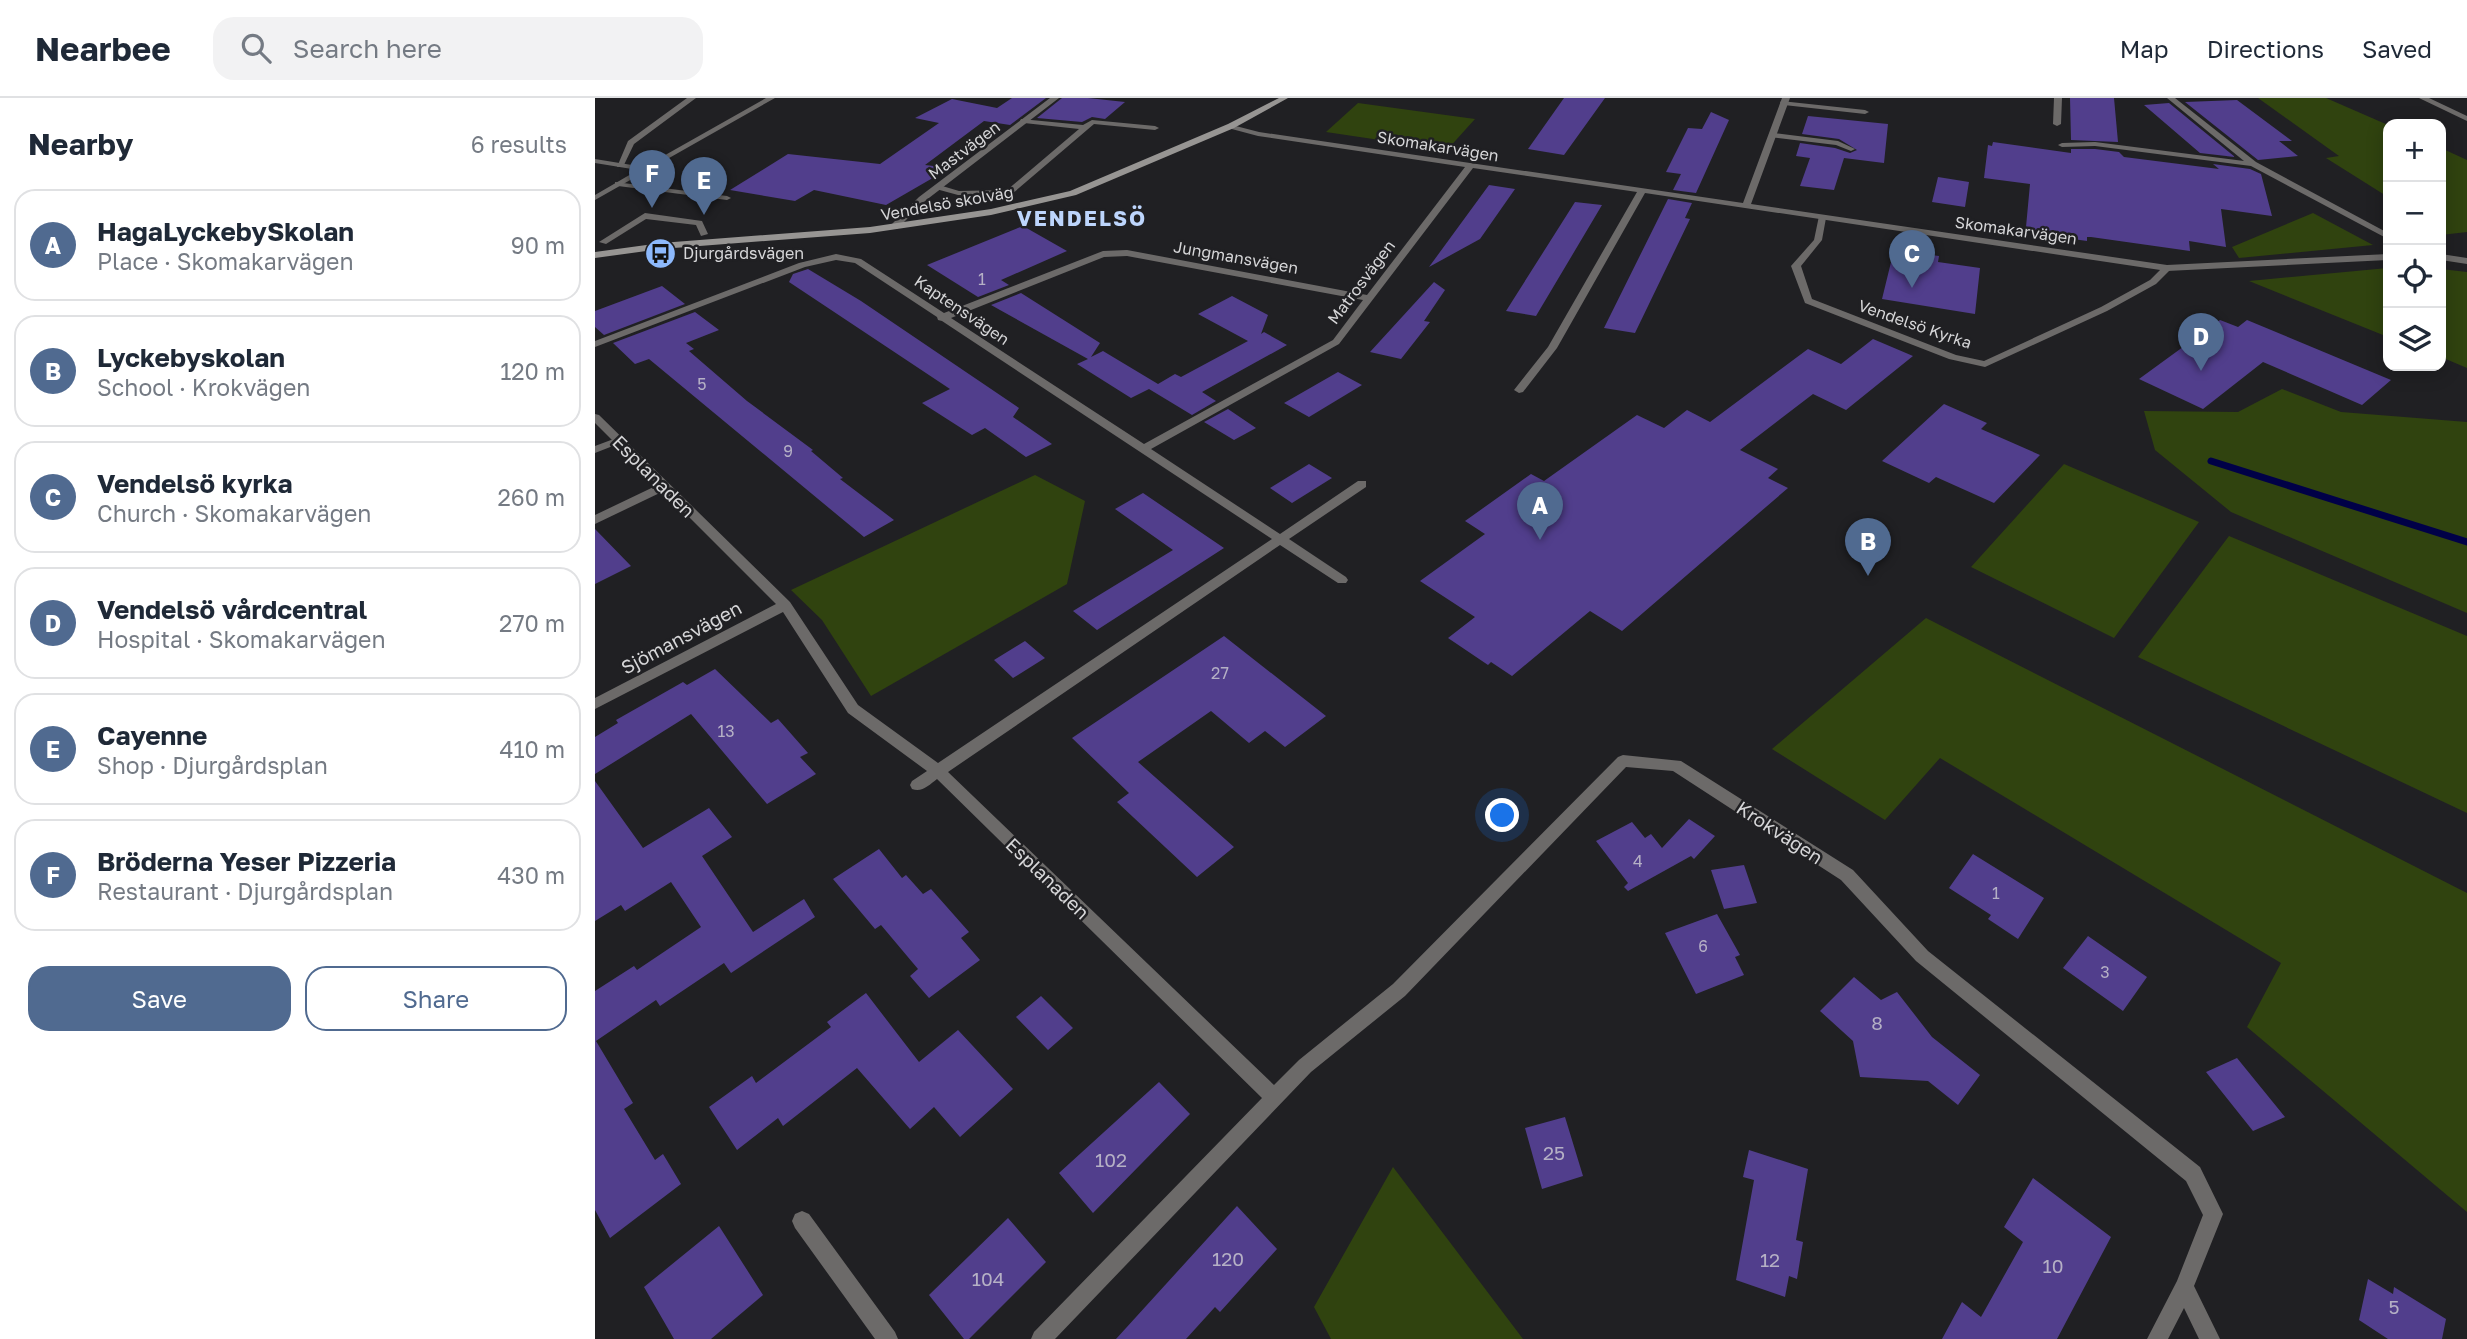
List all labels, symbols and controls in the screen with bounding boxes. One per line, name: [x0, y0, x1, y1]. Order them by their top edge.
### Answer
search box: [213, 17, 703, 80]
text: Nearbee: [35, 29, 171, 68]
icon: search: [237, 29, 275, 67]
text: Search here: [293, 33, 442, 64]
text: Map: [2120, 34, 2169, 63]
text: Directions: [2207, 34, 2324, 63]
text: Saved: [2362, 34, 2432, 63]
street label: Mastvägen: [924, 117, 1004, 183]
map controls: [2383, 119, 2446, 371]
button: +: [2383, 119, 2446, 182]
text: Nearby: [28, 126, 133, 162]
street label: Skomakarvägen: [1376, 126, 1500, 166]
text: 6 results: [471, 130, 567, 158]
pin: F: [629, 150, 675, 208]
pin: E: [681, 157, 727, 215]
street label: Vendelsö skolväg: [879, 181, 1015, 225]
button: −: [2383, 182, 2446, 245]
district label: VENDELSÖ: [1017, 205, 1147, 231]
street label: Skomakarvägen: [1954, 212, 2078, 248]
text: HagaLyckebySkolan: [97, 216, 354, 247]
pin: C: [1889, 230, 1935, 288]
text: A: [45, 231, 61, 259]
text: 90 m: [511, 231, 565, 259]
bus stop icon: Djurgårdsvägen: [643, 236, 677, 270]
street label: Jungmansvägen: [1172, 236, 1300, 278]
street label: Matrosvägen: [1323, 236, 1399, 328]
place label: Djurgårdsvägen: [683, 243, 804, 263]
button: locate: [2383, 245, 2446, 308]
text: Place · Skomakarvägen: [97, 247, 354, 275]
house number: 1: [978, 269, 986, 289]
street label: Kaptensvägen: [911, 271, 1013, 349]
street label: Vendelsö Kyrka: [1856, 295, 1974, 353]
button: layers: [2383, 308, 2446, 371]
pin: D: [2178, 313, 2224, 371]
text: Lyckebyskolan: [97, 342, 285, 373]
text: B: [45, 357, 61, 385]
text: 120 m: [500, 357, 565, 385]
text: School · Krokvägen: [97, 373, 310, 401]
house number: 5: [697, 374, 707, 394]
street label: Esplanaden: [608, 430, 700, 522]
house number: 9: [783, 441, 793, 461]
text: Vendelsö kyrka: [97, 468, 293, 499]
pin: A: [1517, 482, 1563, 540]
text: C: [45, 483, 61, 511]
text: 260 m: [497, 483, 565, 511]
text: Church · Skomakarvägen: [97, 499, 371, 527]
pin: B: [1845, 518, 1891, 576]
text: Vendelsö vårdcentral: [97, 594, 367, 625]
street label: Sjömansvägen: [617, 596, 745, 678]
text: D: [45, 609, 61, 637]
text: 270 m: [499, 609, 565, 637]
text: Hospital · Skomakarvägen: [97, 625, 386, 653]
house number: 27: [1211, 663, 1229, 683]
text: Cayenne: [97, 720, 207, 751]
house number: 13: [717, 721, 735, 741]
text: E: [46, 735, 60, 763]
text: 410 m: [499, 735, 565, 763]
text: Shop · Djurgårdsplan: [97, 751, 328, 779]
street label: Krokvägen: [1733, 796, 1827, 868]
your location: [1485, 798, 1519, 832]
street label: Esplanaden: [1002, 833, 1094, 923]
text: Bröderna Yeser Pizzeria: [97, 846, 396, 877]
house number: 4: [1633, 851, 1643, 871]
text: F: [46, 861, 60, 889]
text: 430 m: [497, 861, 565, 889]
text: Restaurant · Djurgårdsplan: [97, 877, 393, 905]
house number: 1: [1992, 883, 2000, 903]
house number: 6: [1698, 936, 1708, 956]
house number: 3: [2100, 962, 2110, 982]
button: Save: [28, 966, 291, 1031]
button: Share: [305, 966, 567, 1031]
house number: 8: [1871, 1011, 1883, 1034]
house number: 25: [1543, 1141, 1565, 1164]
house number: 102: [1095, 1148, 1127, 1171]
house number: 120: [1212, 1247, 1244, 1270]
house number: 12: [1760, 1248, 1780, 1271]
house number: 10: [2043, 1254, 2064, 1277]
house number: 104: [972, 1267, 1004, 1290]
house number: 5: [2388, 1295, 2400, 1318]

